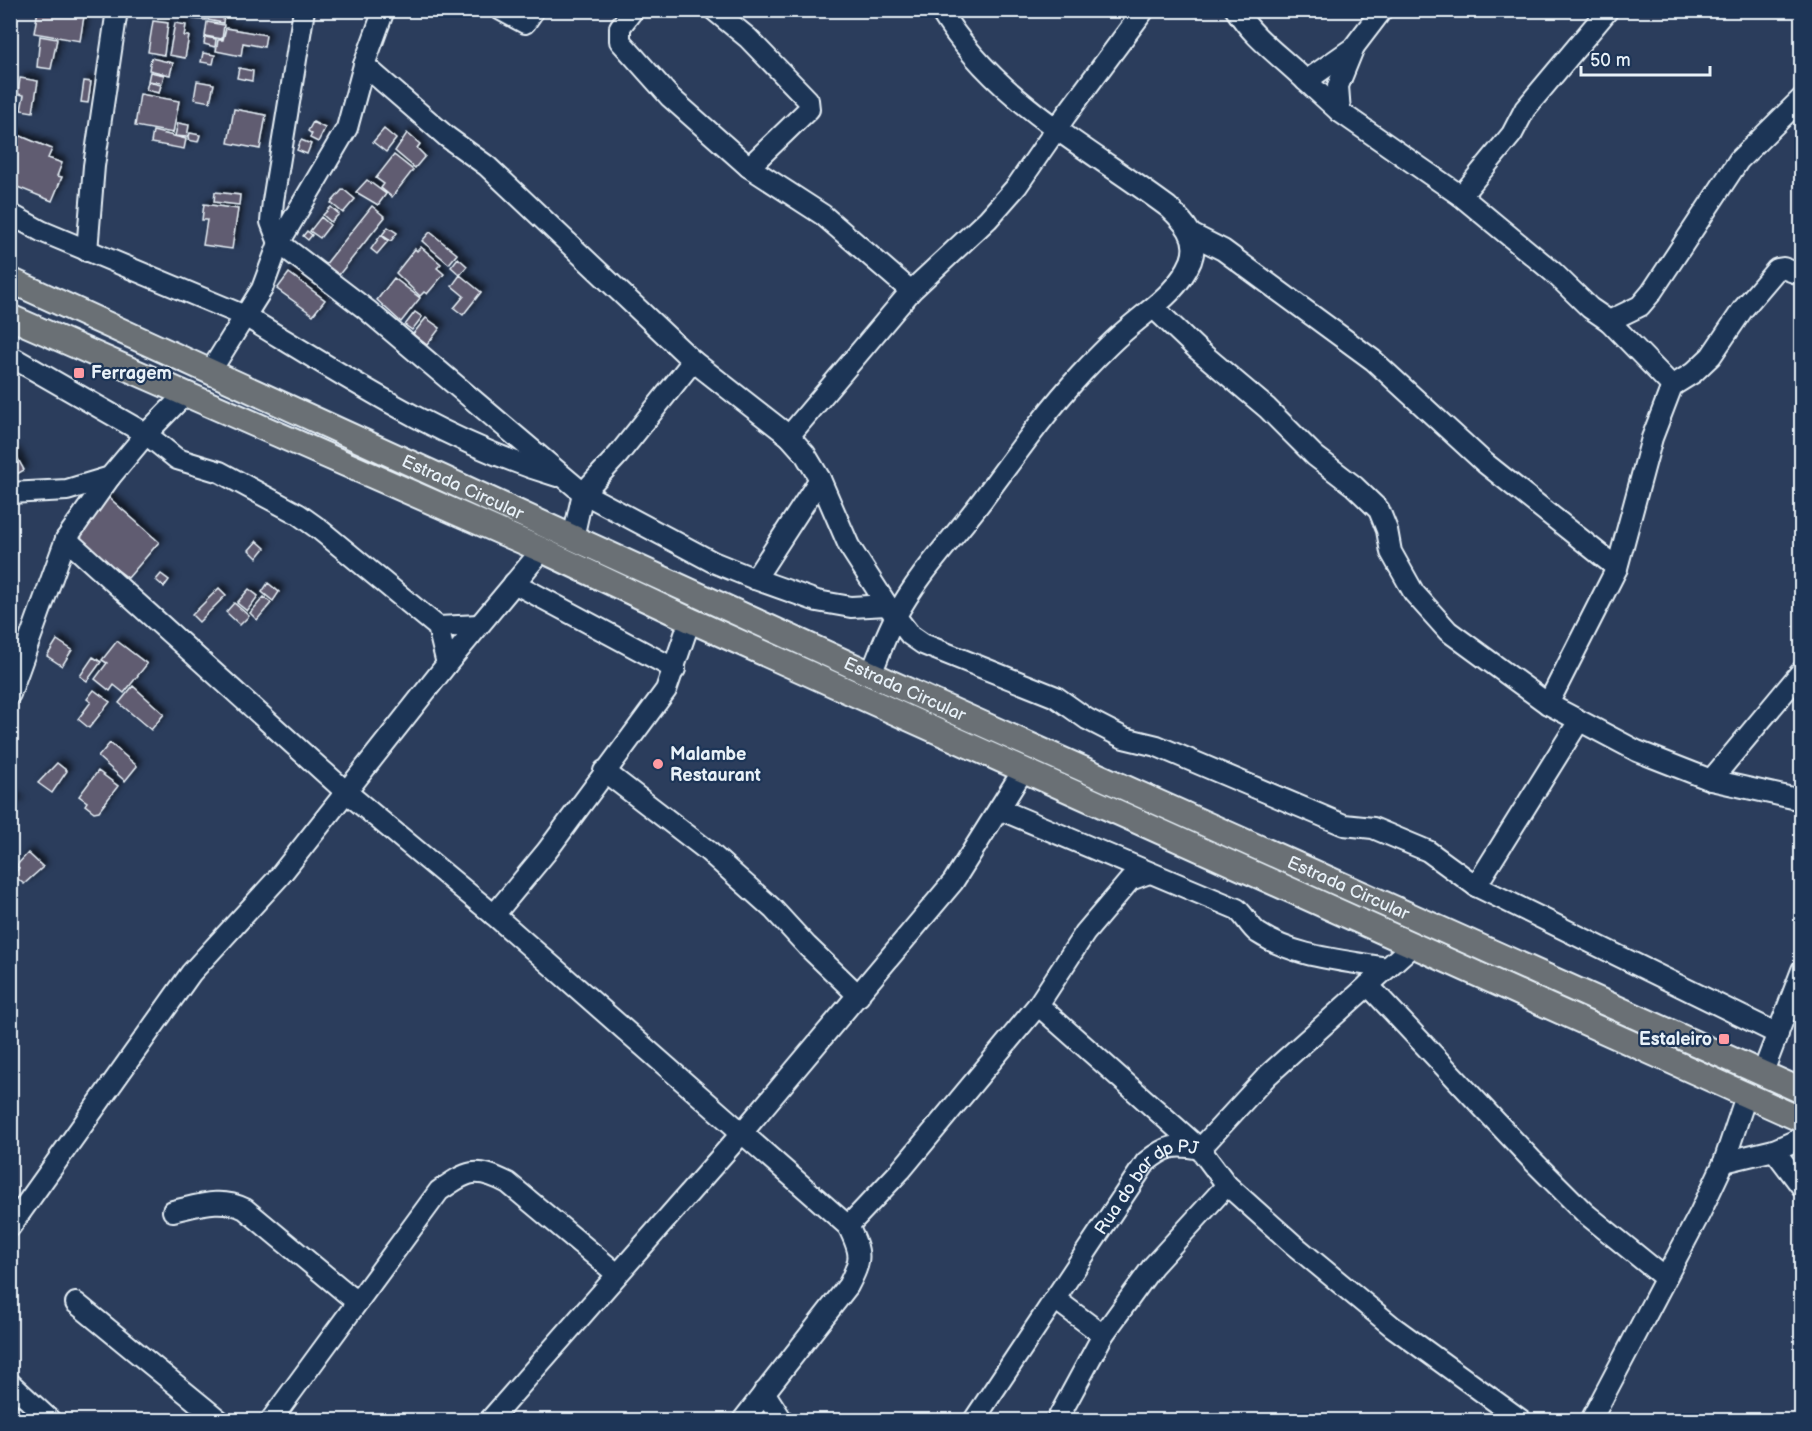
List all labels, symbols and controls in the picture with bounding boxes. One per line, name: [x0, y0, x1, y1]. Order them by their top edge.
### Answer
scale bar: [1581, 39, 1710, 77]
text: 50 m: [1590, 50, 1631, 71]
place label: Ferragem: [91, 363, 172, 384]
marker: Ferragem: [72, 366, 86, 380]
street label: Estrada Circular: [399, 450, 527, 524]
street label: Estrada Circular: [841, 653, 970, 726]
place label: Malambe Restaurant: [670, 744, 761, 786]
marker: Malambe Restaurant: [651, 757, 665, 771]
street label: Estrada Circular: [1284, 851, 1413, 924]
place label: Estaleiro: [1639, 1029, 1712, 1050]
marker: Estaleiro: [1717, 1032, 1731, 1046]
street label: Rua do bar dp PJ: [1090, 1136, 1200, 1239]

